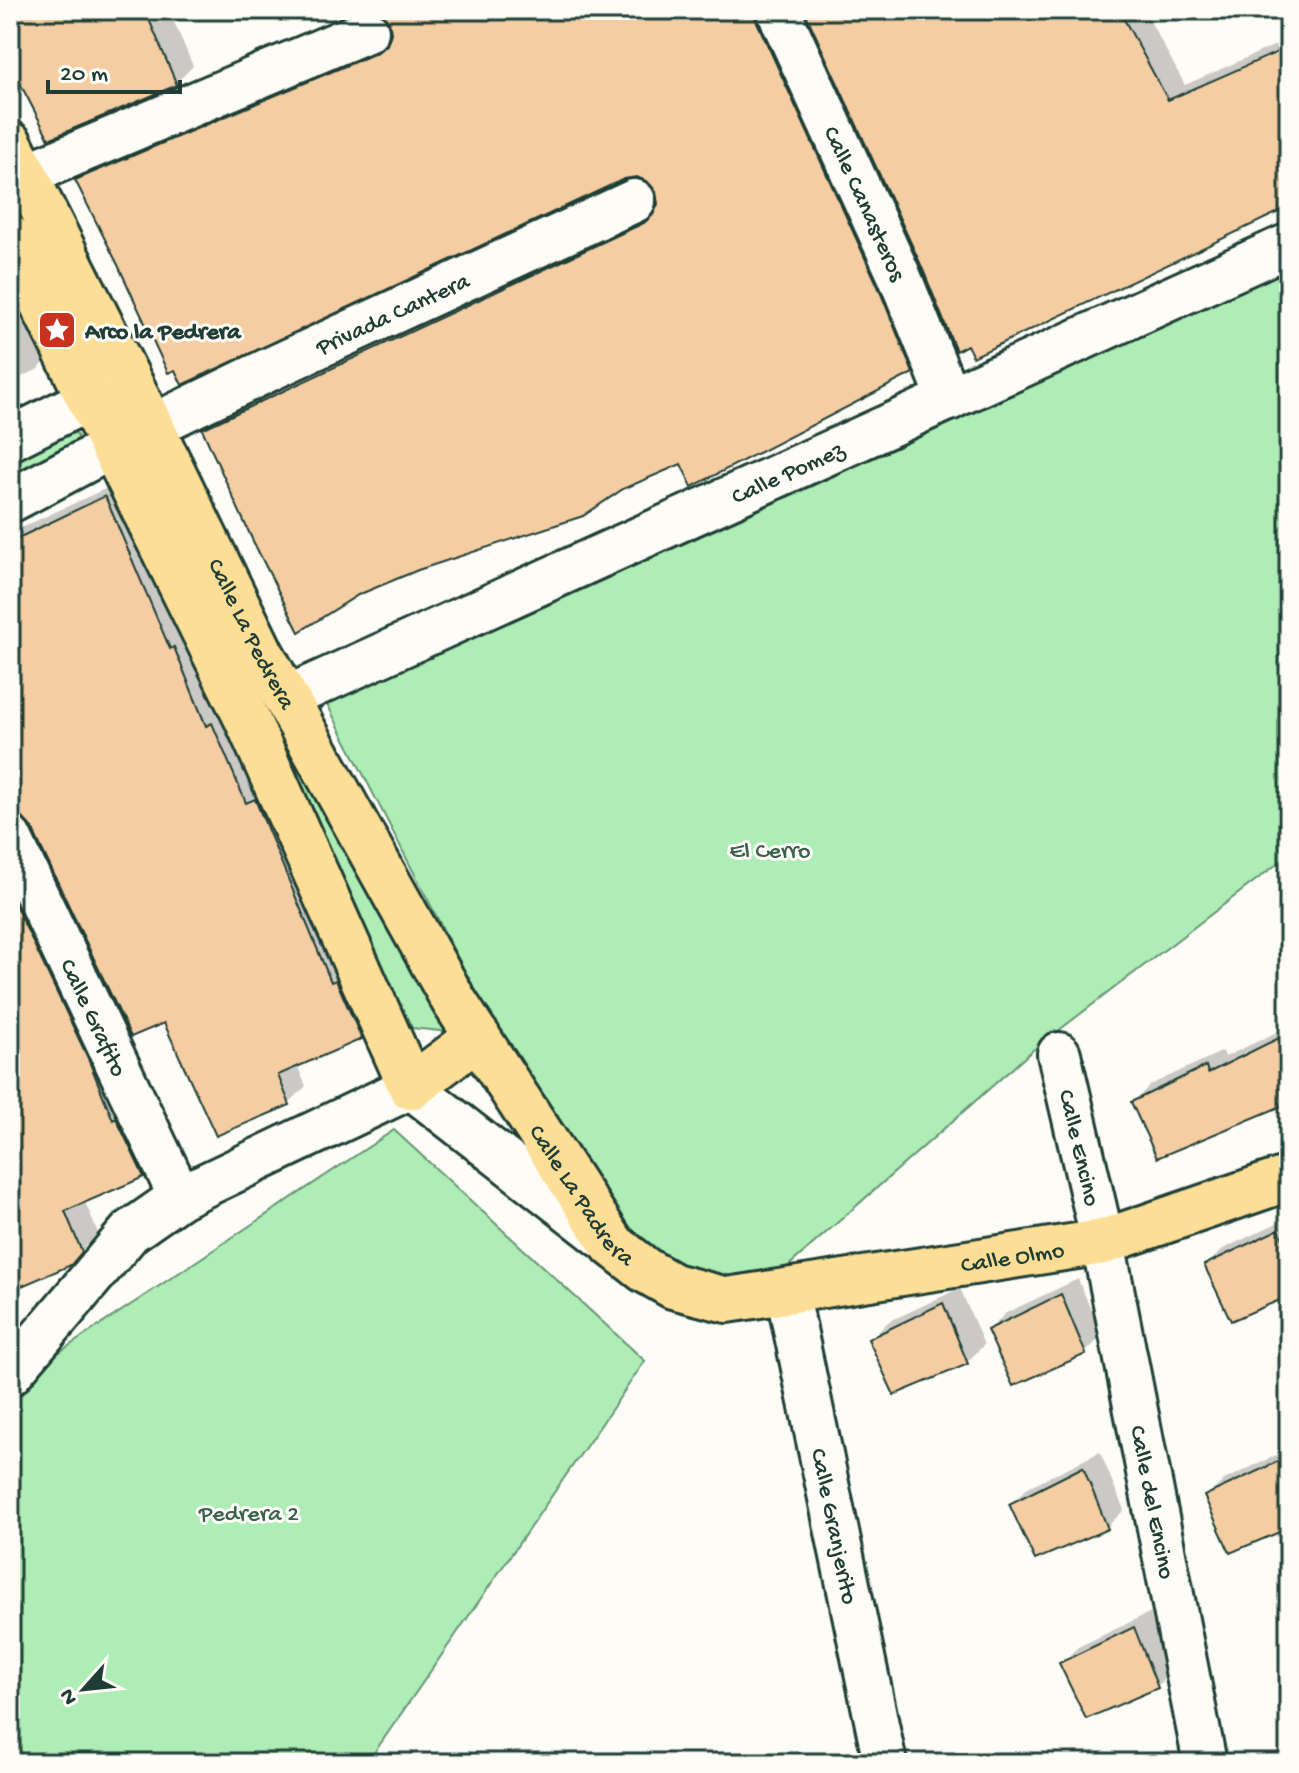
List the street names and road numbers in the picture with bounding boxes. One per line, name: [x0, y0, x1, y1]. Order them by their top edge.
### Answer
street label: Calle Canasteros: [815, 122, 911, 287]
street label: Privada Cantera: [311, 268, 475, 364]
street label: Calle Pomez: [728, 436, 851, 513]
street label: Calle La Pedrera: [199, 554, 301, 716]
street label: Calle Grafito: [51, 955, 132, 1082]
street label: Calle Encino: [1050, 1087, 1105, 1209]
street label: Calle La Padrera: [521, 1120, 640, 1275]
street label: Calle Olmo: [959, 1237, 1067, 1282]
street label: Calle del Encino: [1121, 1423, 1180, 1582]
street label: Calle Granjerito: [802, 1446, 863, 1607]

